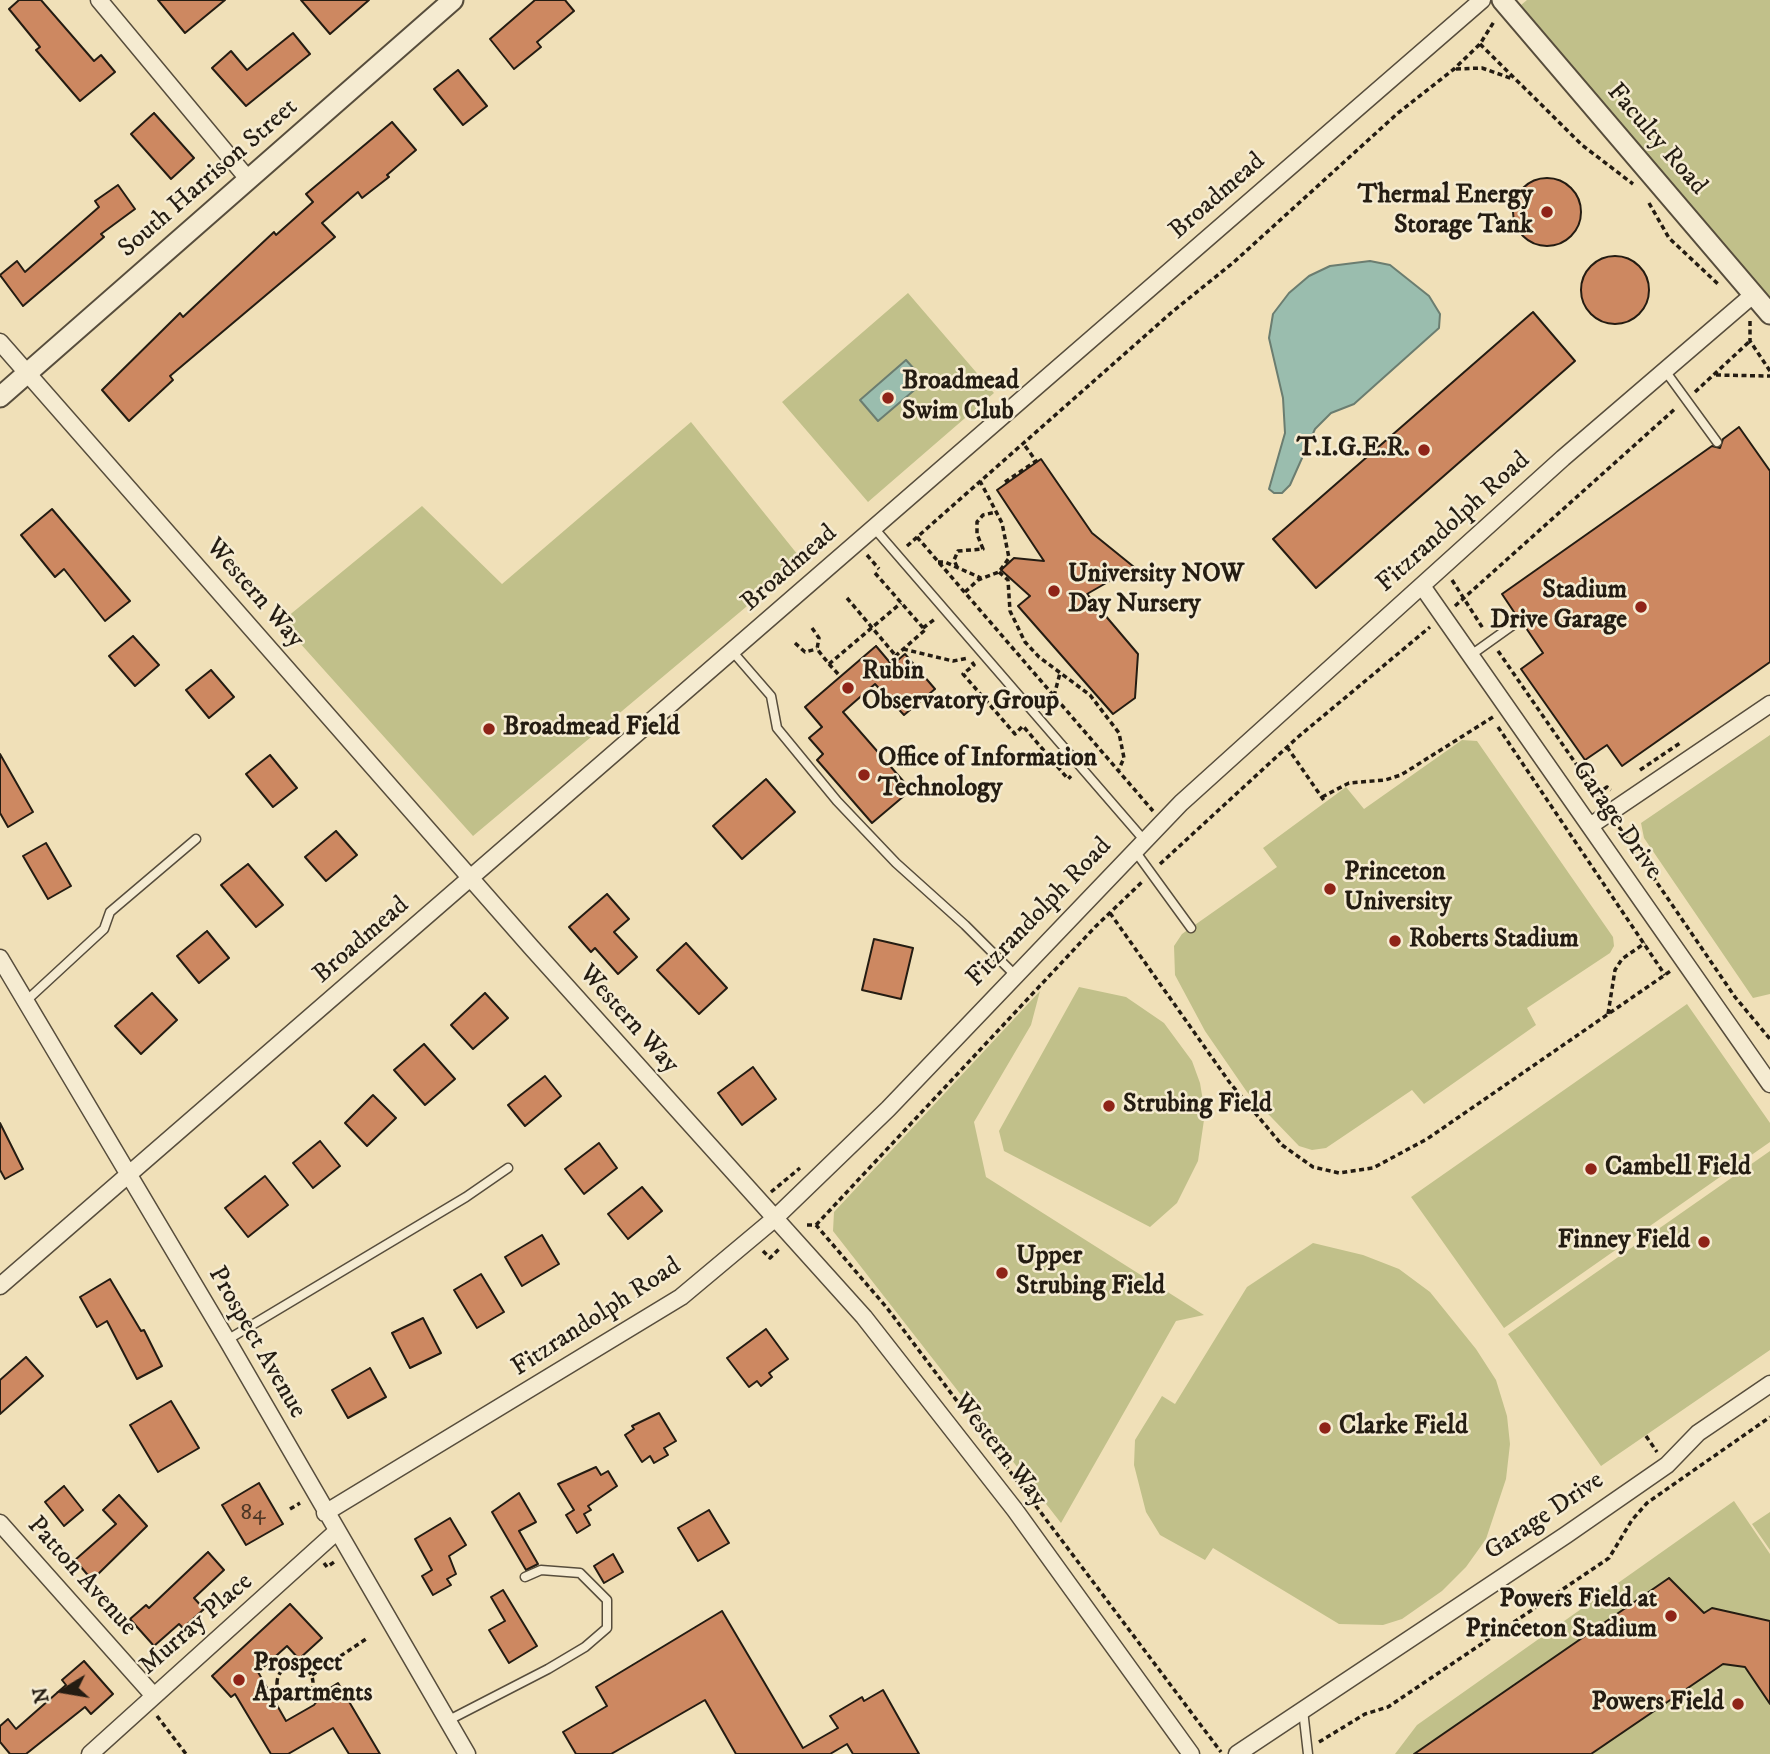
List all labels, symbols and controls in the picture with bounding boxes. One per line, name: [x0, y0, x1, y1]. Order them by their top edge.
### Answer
street label: Faculty Road: [1599, 78, 1713, 202]
street label: South Harrison Street: [113, 93, 305, 265]
street label: Broadmead: [1164, 147, 1272, 247]
place label: Thermal Energy Storage Tank: [1358, 181, 1533, 242]
marker: Thermal Energy Storage Tank: [1539, 204, 1555, 220]
place label: Broadmead Swim Club: [902, 367, 1019, 428]
marker: Broadmead Swim Club: [880, 390, 896, 406]
place label: T.I.G.E.R.: [1297, 434, 1410, 466]
marker: T.I.G.E.R.: [1416, 442, 1432, 458]
street label: Fitzrandolph Road: [1371, 446, 1537, 600]
street label: Broadmead: [736, 519, 844, 619]
street label: Western Way: [198, 533, 310, 655]
place label: University NOW Day Nursery: [1068, 560, 1244, 622]
place label: Stadium Drive Garage: [1490, 576, 1627, 638]
marker: University NOW Day Nursery: [1046, 583, 1062, 599]
marker: Stadium Drive Garage: [1633, 599, 1649, 615]
place label: Rubin Observatory Group: [862, 657, 1059, 718]
marker: Rubin Observatory Group: [840, 680, 856, 696]
place label: Broadmead Field: [503, 713, 680, 745]
marker: Broadmead Field: [481, 721, 497, 737]
place label: Office of Information Technology: [878, 744, 1097, 806]
street label: Garage Drive: [1564, 756, 1668, 886]
marker: Office of Information Technology: [856, 767, 872, 783]
street label: Fitzrandolph Road: [961, 832, 1119, 994]
place label: Princeton University: [1344, 858, 1452, 920]
marker: Princeton University: [1322, 881, 1338, 897]
street label: Broadmead: [308, 891, 416, 991]
place label: Roberts Stadium: [1409, 925, 1579, 957]
marker: Roberts Stadium: [1387, 933, 1403, 949]
street label: Western Way: [571, 959, 685, 1081]
place label: Strubing Field: [1123, 1090, 1272, 1122]
marker: Strubing Field: [1101, 1098, 1117, 1114]
place label: Cambell Field: [1605, 1153, 1751, 1185]
marker: Cambell Field: [1583, 1161, 1599, 1177]
place label: Finney Field: [1557, 1226, 1690, 1258]
marker: Finney Field: [1696, 1234, 1712, 1250]
place label: Upper Strubing Field: [1016, 1242, 1165, 1304]
street label: Fitzrandolph Road: [506, 1252, 688, 1384]
street label: Prospect Avenue: [200, 1262, 312, 1424]
marker: Upper Strubing Field: [994, 1265, 1010, 1281]
street label: Western Way: [945, 1388, 1053, 1514]
place label: Clarke Field: [1339, 1412, 1468, 1444]
marker: Clarke Field: [1317, 1420, 1333, 1436]
street label: Garage Drive: [1480, 1466, 1610, 1568]
house number: 84: [241, 1500, 265, 1528]
street label: Patton Avenue: [19, 1511, 143, 1643]
street label: Murray Place: [134, 1567, 260, 1683]
place label: Powers Field at Princeton Stadium: [1465, 1585, 1657, 1646]
marker: Powers Field at Princeton Stadium: [1663, 1608, 1679, 1624]
place label: Prospect Apartments: [253, 1649, 372, 1710]
north arrow: [28, 1656, 98, 1726]
marker: Prospect Apartments: [231, 1672, 247, 1688]
text: N: [29, 1685, 55, 1705]
place label: Powers Field: [1591, 1688, 1724, 1720]
marker: Powers Field: [1730, 1696, 1746, 1712]

